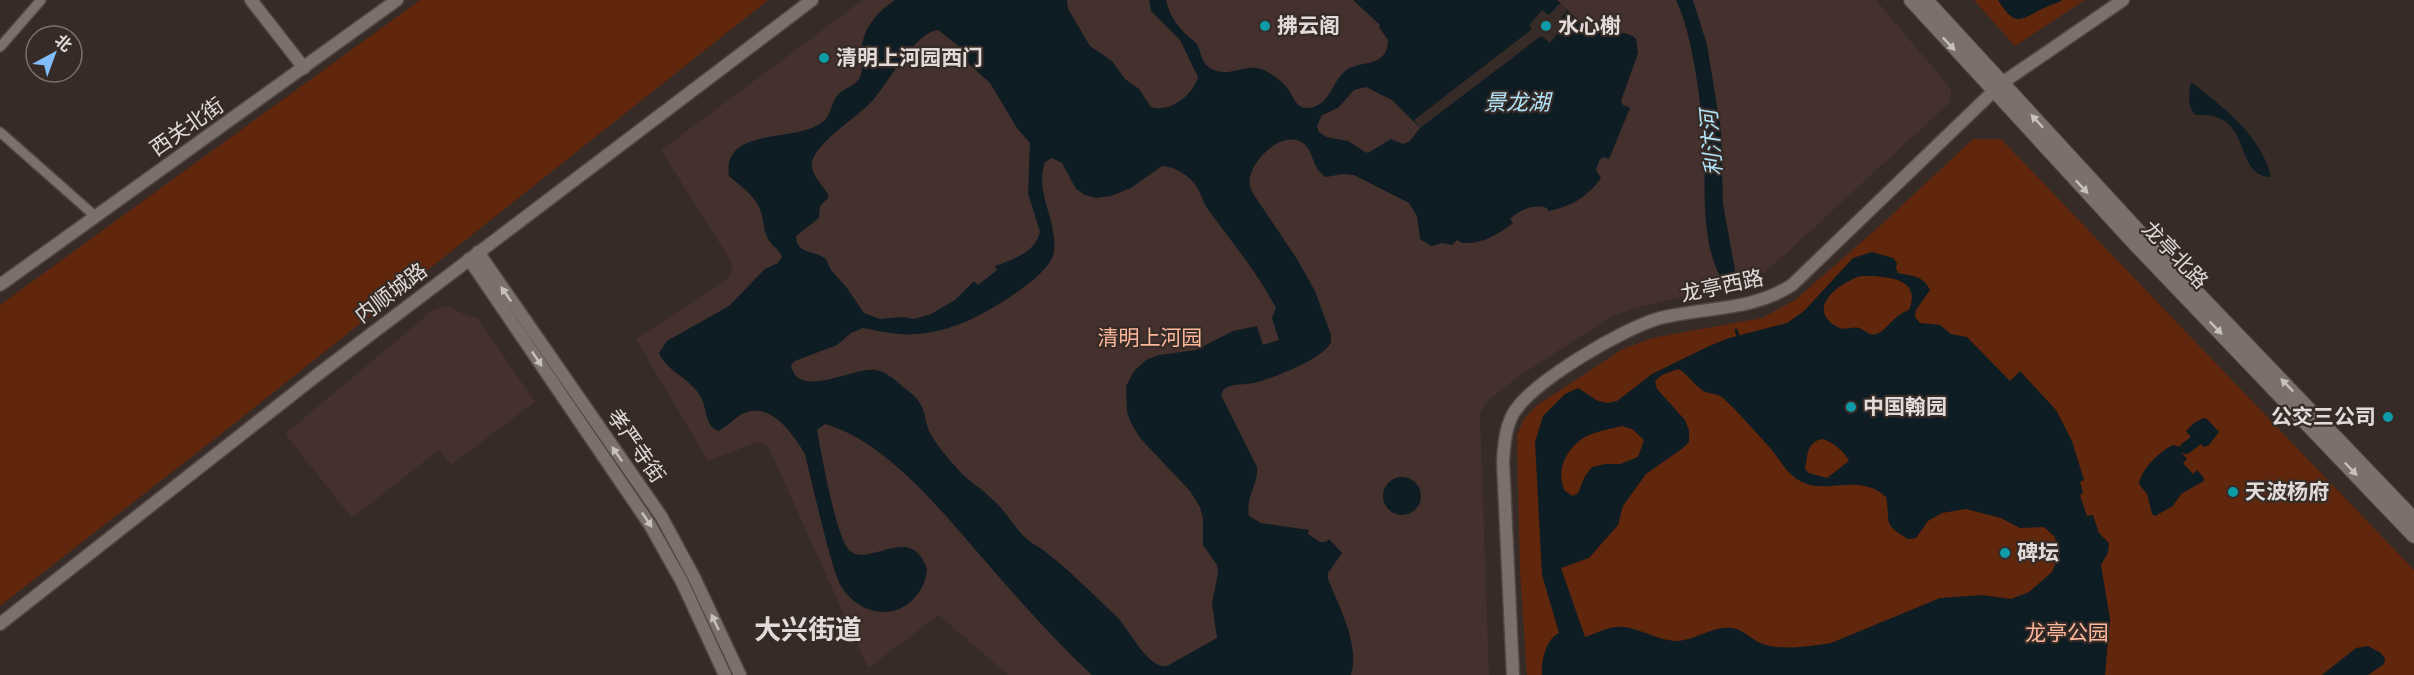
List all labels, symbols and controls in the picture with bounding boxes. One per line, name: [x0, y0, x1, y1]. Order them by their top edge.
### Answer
place label: 拂云阁: [1277, 11, 1340, 39]
place label: 水心榭: [1558, 11, 1621, 39]
marker: 拂云阁: [1258, 19, 1272, 33]
marker: 水心榭: [1539, 19, 1553, 33]
north arrow: [24, 24, 84, 84]
text: 北: [51, 29, 77, 56]
one-way arrow: [1942, 36, 1956, 50]
place label: 清明上河园西门: [836, 43, 983, 71]
marker: 清明上河园西门: [817, 51, 831, 65]
water label: 景龙湖: [1484, 86, 1553, 116]
street label: 西关北街: [144, 91, 229, 162]
water label: 利汴河: [1692, 105, 1728, 177]
one-way arrow: [2031, 115, 2045, 129]
one-way arrow: [2075, 179, 2089, 194]
street label: 龙亭北路: [2136, 214, 2215, 294]
street label: 内顺城路: [348, 256, 432, 329]
street label: 龙亭西路: [1678, 263, 1766, 307]
one-way arrow: [500, 286, 512, 302]
one-way arrow: [2209, 321, 2223, 336]
park label: 清明上河园: [1098, 323, 1203, 351]
one-way arrow: [531, 351, 543, 367]
one-way arrow: [2280, 379, 2294, 393]
place label: 中国翰园: [1863, 392, 1947, 420]
marker: 中国翰园: [1844, 400, 1858, 414]
place label: 公交三公司: [2271, 402, 2376, 430]
street label: 孝严寺街: [601, 403, 672, 488]
marker: 公交三公司: [2381, 410, 2395, 424]
one-way arrow: [611, 446, 623, 462]
one-way arrow: [2343, 462, 2357, 476]
place label: 天波杨府: [2245, 477, 2329, 505]
marker: 天波杨府: [2226, 485, 2240, 499]
one-way arrow: [641, 512, 653, 528]
place label: 碑坛: [2017, 538, 2059, 566]
marker: 碑坛: [1998, 546, 2012, 560]
district label: 大兴街道: [754, 610, 862, 647]
one-way arrow: [710, 612, 720, 630]
park label: 龙亭公园: [2025, 618, 2109, 646]

